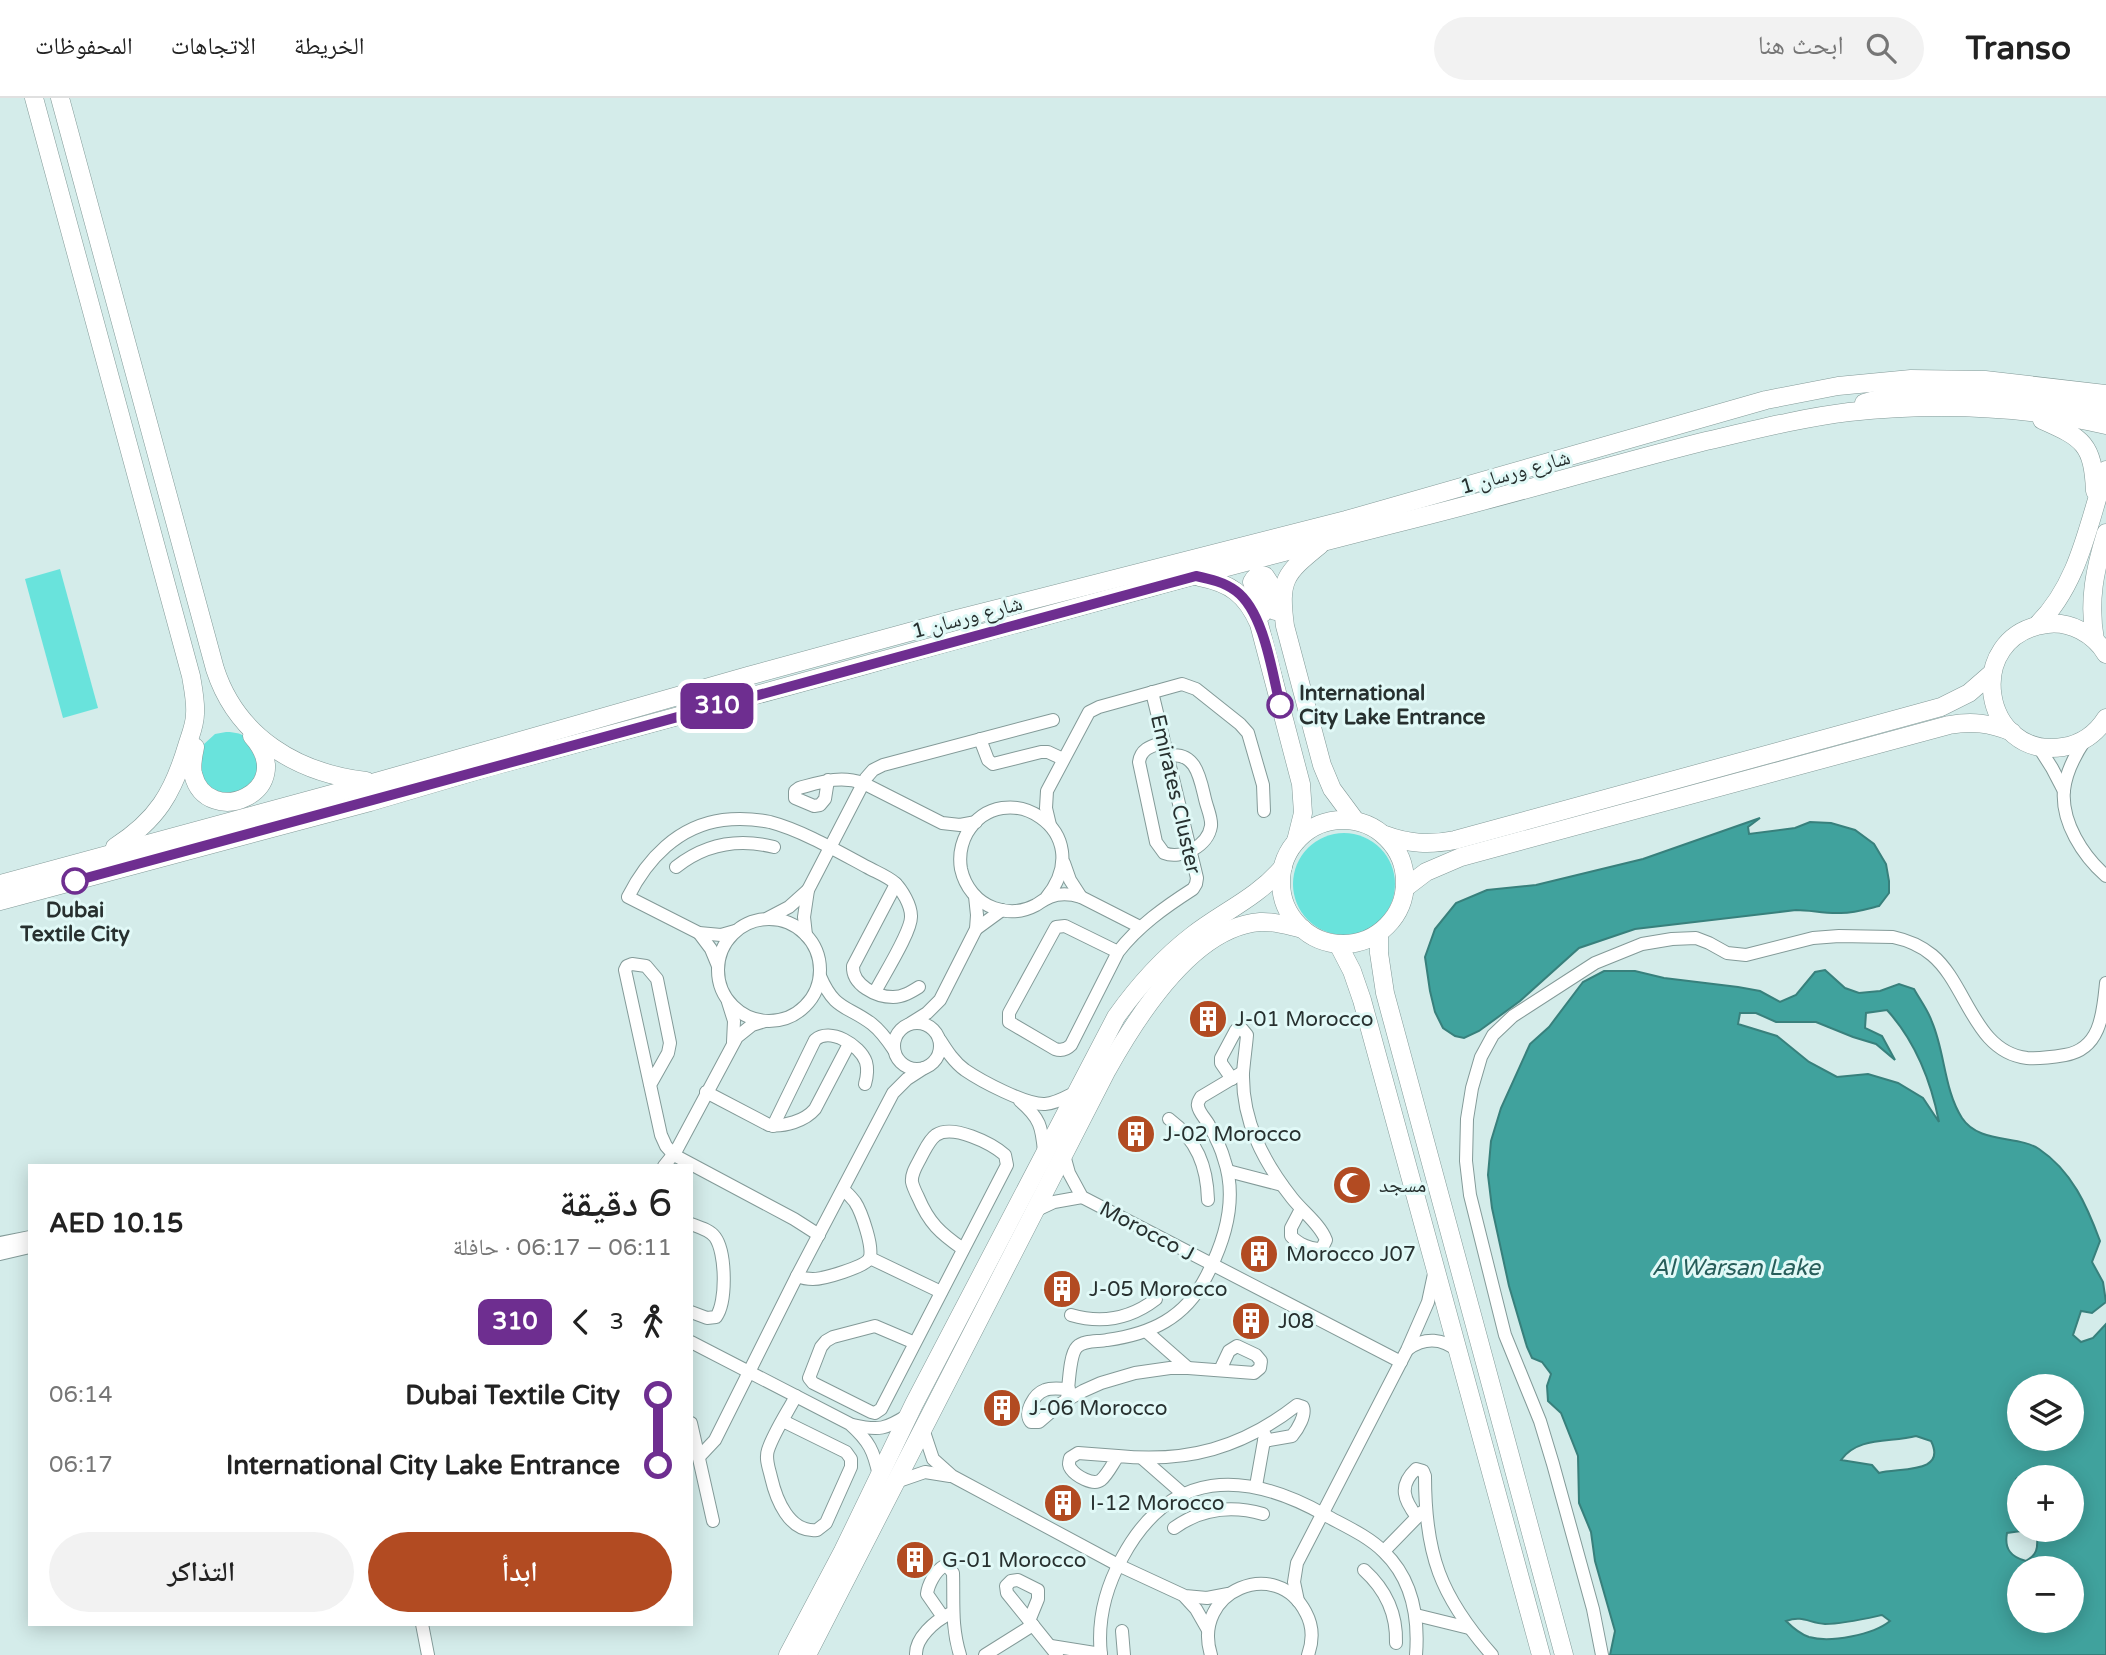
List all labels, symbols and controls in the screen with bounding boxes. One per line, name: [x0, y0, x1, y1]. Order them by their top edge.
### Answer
search box: [1434, 17, 1924, 80]
icon: search: [1862, 29, 1900, 67]
text: Transo: [1966, 29, 2071, 68]
text: ابحث هنا: [1758, 30, 1844, 61]
text: المحفوظات: [35, 32, 133, 61]
text: الاتجاهات: [171, 32, 256, 61]
text: الخريطة: [294, 32, 365, 61]
street label: شارع ورسان 1: [1457, 445, 1573, 500]
street label: شارع ورسان 1: [909, 591, 1025, 644]
place label: International City Lake Entrance: [1299, 681, 1486, 730]
line badge: 310: [677, 683, 757, 729]
text: 310: [694, 691, 740, 720]
marker: International City Lake Entrance: [1267, 692, 1293, 718]
street label: Emirates Cluster: [1145, 712, 1206, 876]
marker: Dubai Textile City: [62, 868, 88, 894]
place label: Dubai Textile City: [19, 898, 130, 947]
building icon: J-01 Morocco: [1187, 998, 1229, 1040]
place label: J-01 Morocco: [1235, 1007, 1373, 1032]
building icon: J-02 Morocco: [1115, 1113, 1157, 1155]
place label: J-02 Morocco: [1163, 1122, 1301, 1147]
mosque icon: مسجد: [1331, 1164, 1373, 1206]
place label: مسجد: [1379, 1173, 1426, 1198]
text: 6 دقيقة: [559, 1181, 672, 1227]
street label: Morocco J: [1095, 1196, 1198, 1267]
text: AED 10.15: [49, 1208, 183, 1239]
building icon: Morocco J07: [1238, 1233, 1280, 1275]
text: 06:11 – 06:17 · حافلة: [453, 1234, 672, 1262]
place label: Morocco J07: [1286, 1242, 1416, 1267]
water label: Al Warsan Lake: [1652, 1254, 1822, 1282]
building icon: J-05 Morocco: [1041, 1268, 1083, 1310]
place label: J-05 Morocco: [1089, 1277, 1227, 1302]
building icon: J08: [1230, 1300, 1272, 1342]
icon: back: [562, 1303, 600, 1341]
icon: walk: [634, 1303, 672, 1341]
text: 310: [492, 1307, 538, 1336]
text: 3: [610, 1308, 624, 1336]
place label: J08: [1278, 1309, 1314, 1334]
map controls: [2007, 1374, 2084, 1633]
button: layers: [2007, 1374, 2084, 1451]
text: Dubai Textile City: [405, 1380, 620, 1411]
text: 06:14: [49, 1381, 113, 1409]
building icon: J-06 Morocco: [981, 1387, 1023, 1429]
place label: J-06 Morocco: [1029, 1396, 1167, 1421]
text: International City Lake Entrance: [226, 1450, 620, 1481]
text: 06:17: [49, 1451, 113, 1479]
button: +: [2007, 1465, 2084, 1542]
building icon: I-12 Morocco: [1042, 1482, 1084, 1524]
place label: I-12 Morocco: [1090, 1491, 1225, 1516]
button: التذاكر: [49, 1532, 354, 1612]
button: ابدأ: [368, 1532, 672, 1612]
building icon: G-01 Morocco: [894, 1539, 936, 1581]
place label: G-01 Morocco: [942, 1548, 1087, 1573]
button: −: [2007, 1556, 2084, 1633]

